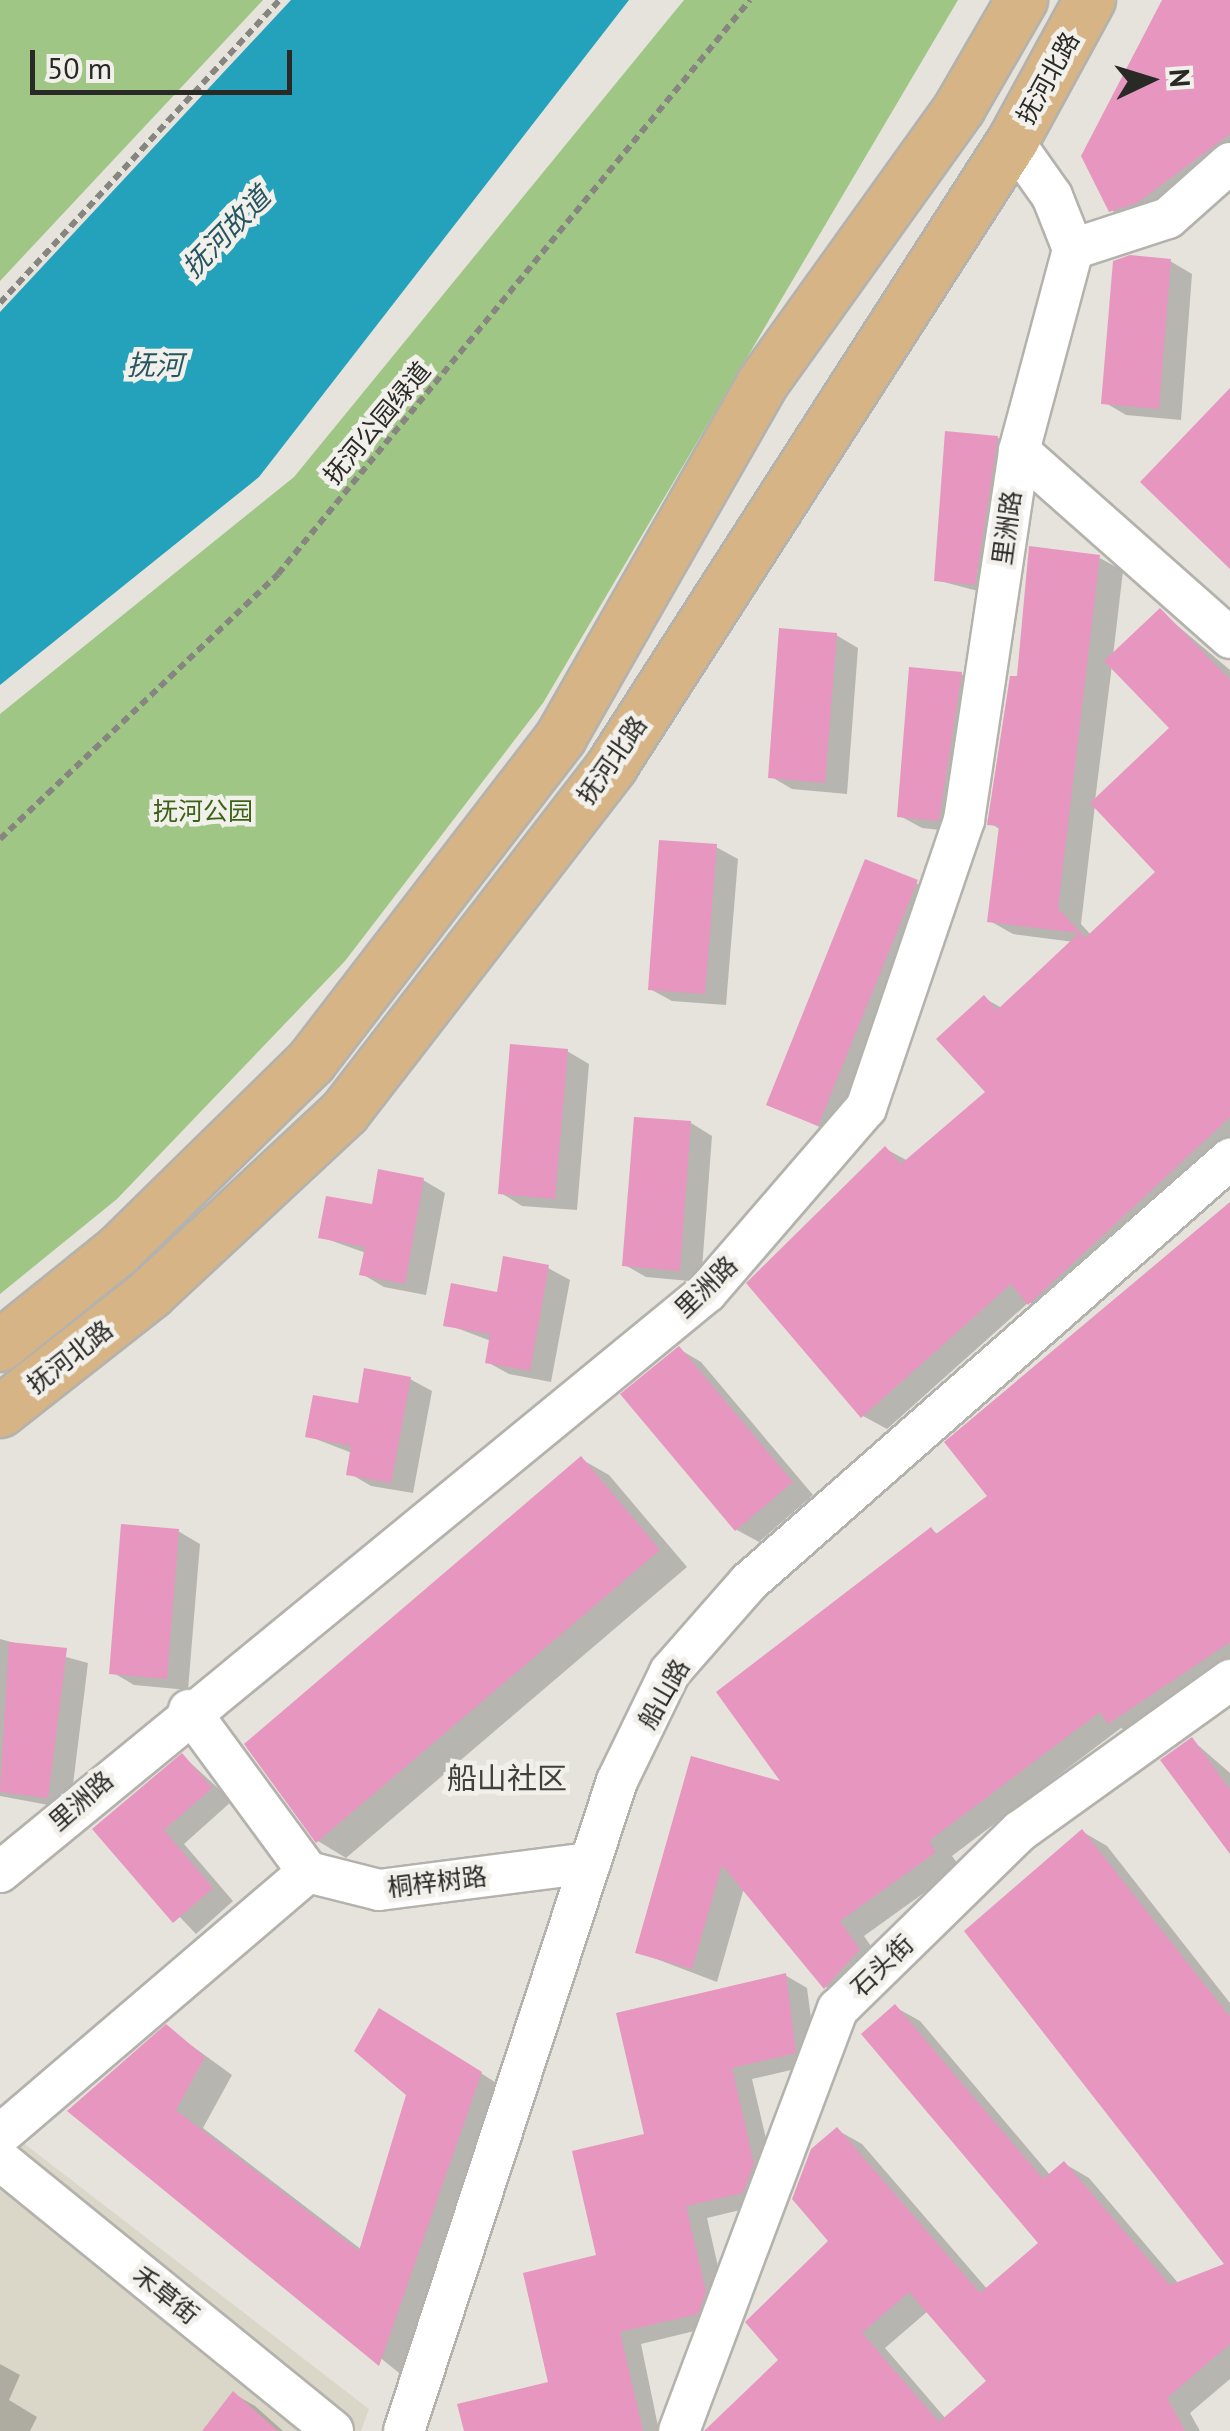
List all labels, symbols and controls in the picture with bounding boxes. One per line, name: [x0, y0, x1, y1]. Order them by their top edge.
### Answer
street label: 抚河北路: [1011, 27, 1085, 129]
scale bar: [35, 30, 298, 92]
north arrow: [1100, 30, 1200, 130]
text: 50 m: [47, 48, 112, 87]
text: N: [1161, 67, 1200, 88]
water label: 抚河故道: [175, 180, 277, 284]
water label: 抚河: [127, 348, 183, 382]
street label: 抚河公园绿道: [317, 356, 437, 490]
street label: 里洲路: [987, 489, 1027, 567]
street label: 抚河北路: [571, 710, 653, 810]
park label: 抚河公园: [153, 796, 253, 826]
street label: 里洲路: [669, 1250, 743, 1324]
street label: 抚河北路: [21, 1314, 119, 1400]
street label: 船山路: [632, 1654, 696, 1734]
district label: 船山社区: [447, 1760, 567, 1796]
street label: 里洲路: [43, 1765, 119, 1837]
street label: 桐梓树路: [386, 1861, 488, 1903]
street label: 石头街: [845, 1929, 919, 2003]
street label: 禾草街: [127, 2260, 205, 2330]

